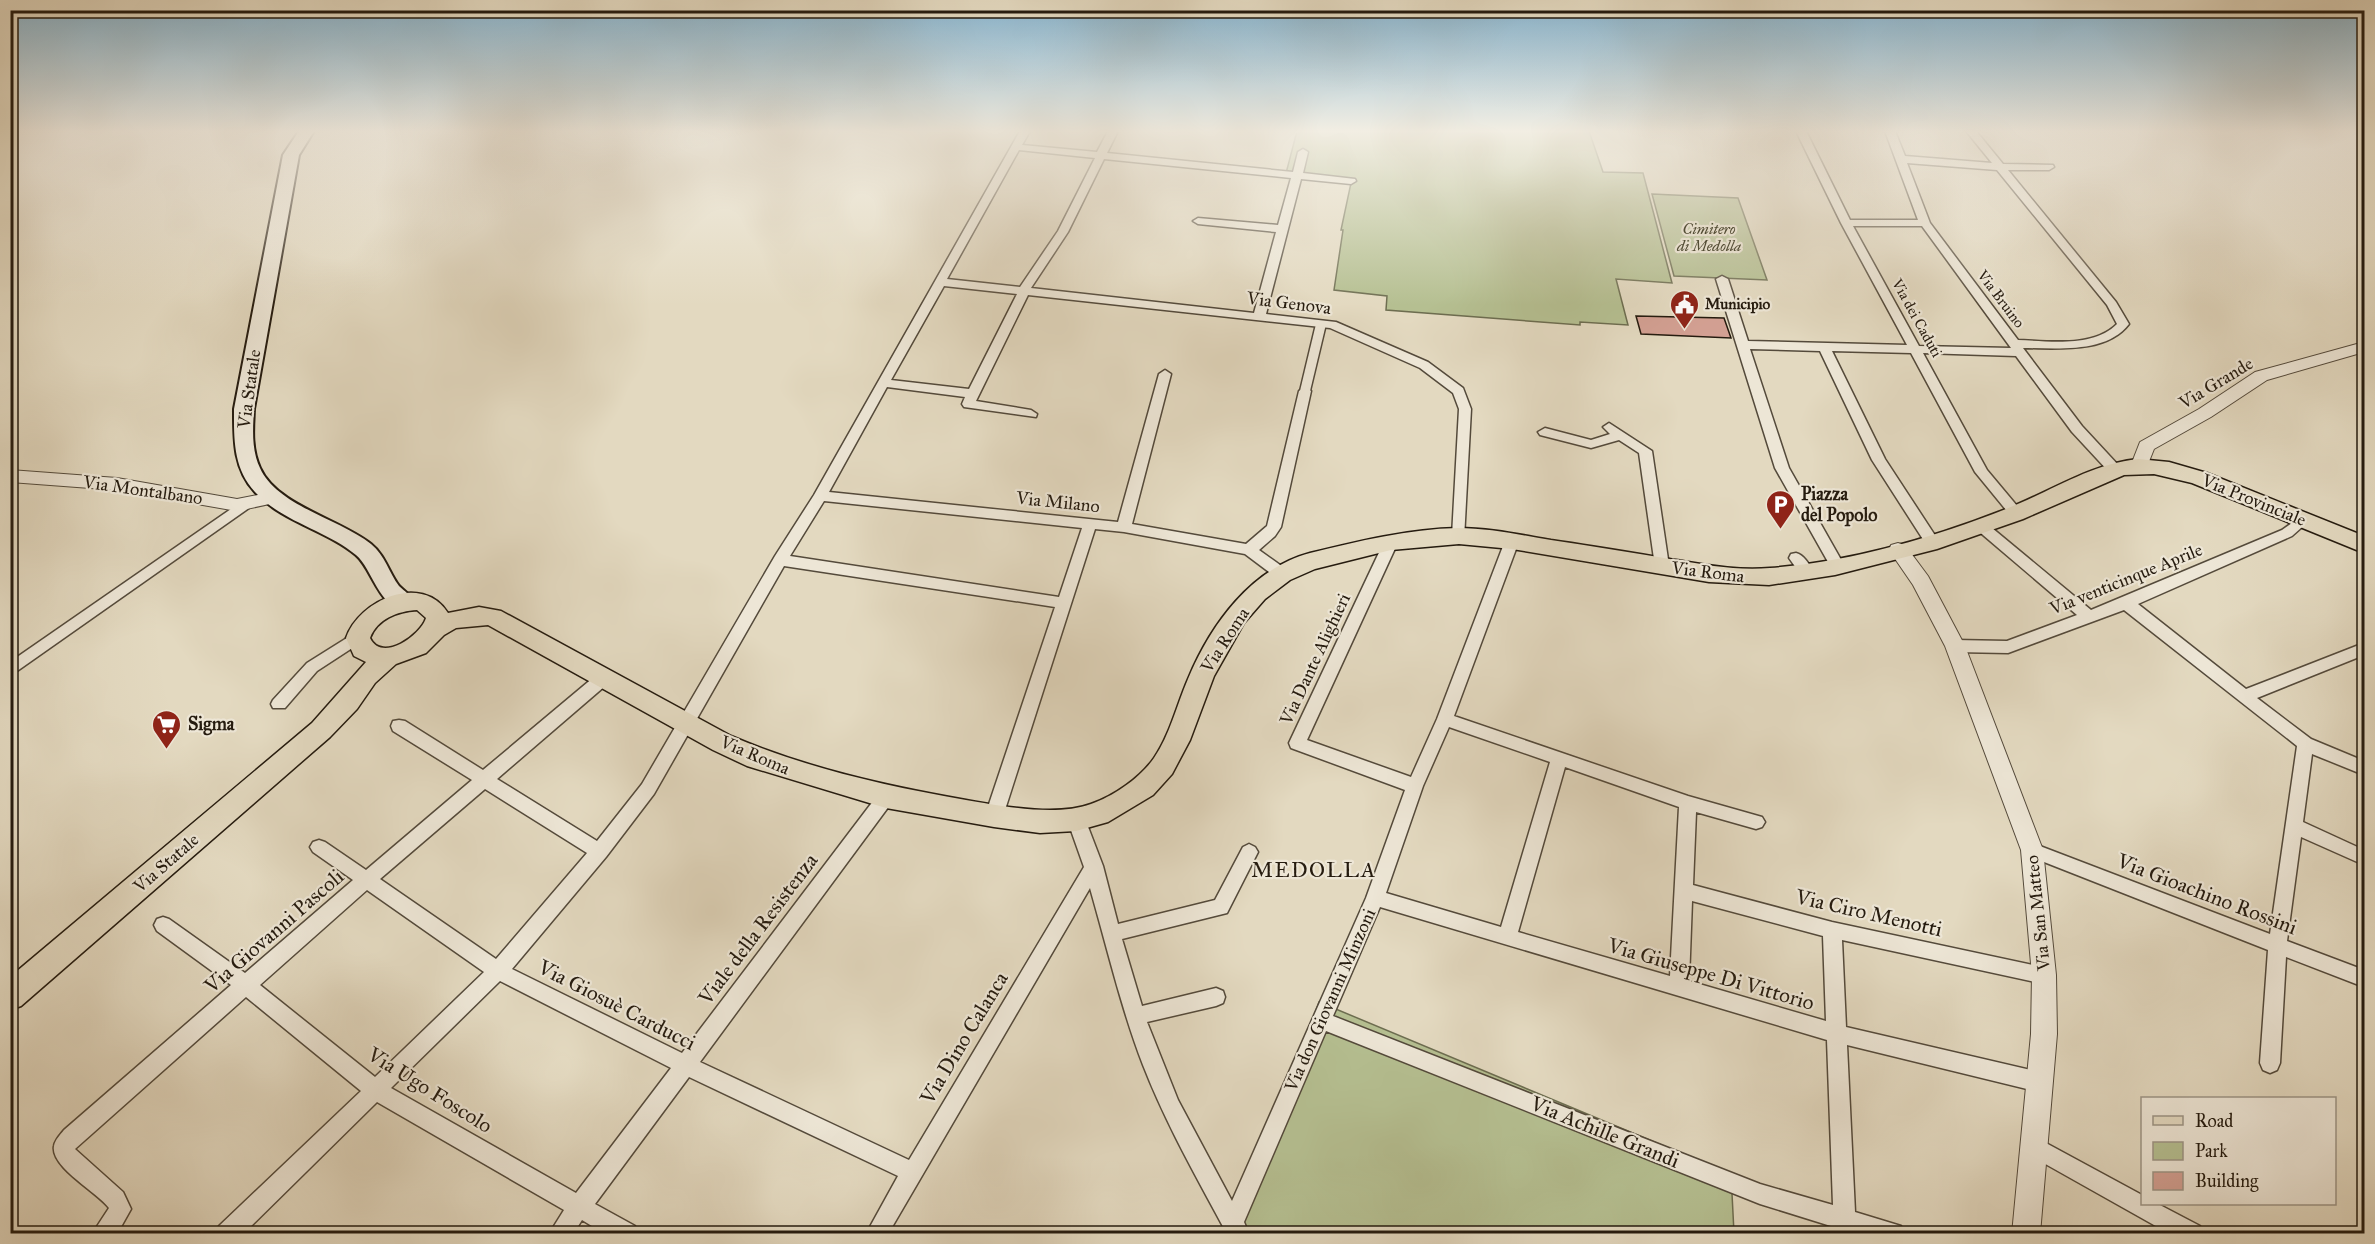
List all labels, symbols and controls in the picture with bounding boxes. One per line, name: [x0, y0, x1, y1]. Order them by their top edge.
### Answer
park label: Cimitero di Medolla: [1676, 220, 1741, 255]
street label: Via Bruino: [1973, 266, 2029, 332]
street label: Via dei Caduti: [1888, 275, 1946, 360]
street label: Via Genova: [1245, 287, 1333, 319]
public building icon: Municipio: [1668, 288, 1700, 330]
place label: Municipio: [1705, 295, 1770, 314]
street label: Via Statale: [232, 348, 265, 431]
street label: Via Grande: [2174, 352, 2257, 414]
street label: Via Provinciale: [2198, 469, 2309, 531]
street label: Via Montalbano: [81, 471, 204, 509]
place label: Piazza del Popolo: [1801, 483, 1878, 527]
street label: Via Milano: [1014, 487, 1101, 517]
parking icon: Piazza del Popolo: [1764, 488, 1796, 530]
street label: Via venticinque Aprile: [2046, 538, 2206, 621]
street label: Via Roma: [1669, 556, 1746, 587]
street label: Via Dante Alighieri: [1274, 590, 1356, 730]
street label: Via Roma: [1195, 603, 1254, 678]
supermarket icon: Sigma: [151, 708, 183, 750]
place label: Sigma: [188, 713, 235, 736]
street label: Via Roma: [716, 730, 793, 780]
street label: Via Statale: [128, 829, 203, 898]
street label: Via Gioachino Rossini: [2112, 847, 2301, 940]
street label: Viale della Resistenza: [692, 848, 823, 1011]
street label: Via San Matteo: [2021, 854, 2055, 973]
district label: MEDOLLA: [1251, 857, 1377, 883]
street label: Via Giovanni Pascoli: [198, 863, 349, 999]
street label: Via Ciro Menotti: [1792, 883, 1945, 943]
street label: Via don Giovanni Minzoni: [1279, 905, 1380, 1096]
street label: Via Giuseppe Di Vittorio: [1604, 932, 1817, 1016]
street label: Via Giosuè Carducci: [533, 954, 701, 1056]
street label: Via Dino Calanca: [914, 967, 1014, 1110]
street label: Via Ugo Foscolo: [362, 1041, 497, 1139]
street label: Via Achille Grandi: [1526, 1090, 1684, 1174]
legend: [2141, 1097, 2336, 1205]
text: Road: [2195, 1110, 2233, 1132]
text: Park: [2195, 1140, 2228, 1162]
text: Building: [2195, 1170, 2259, 1193]

